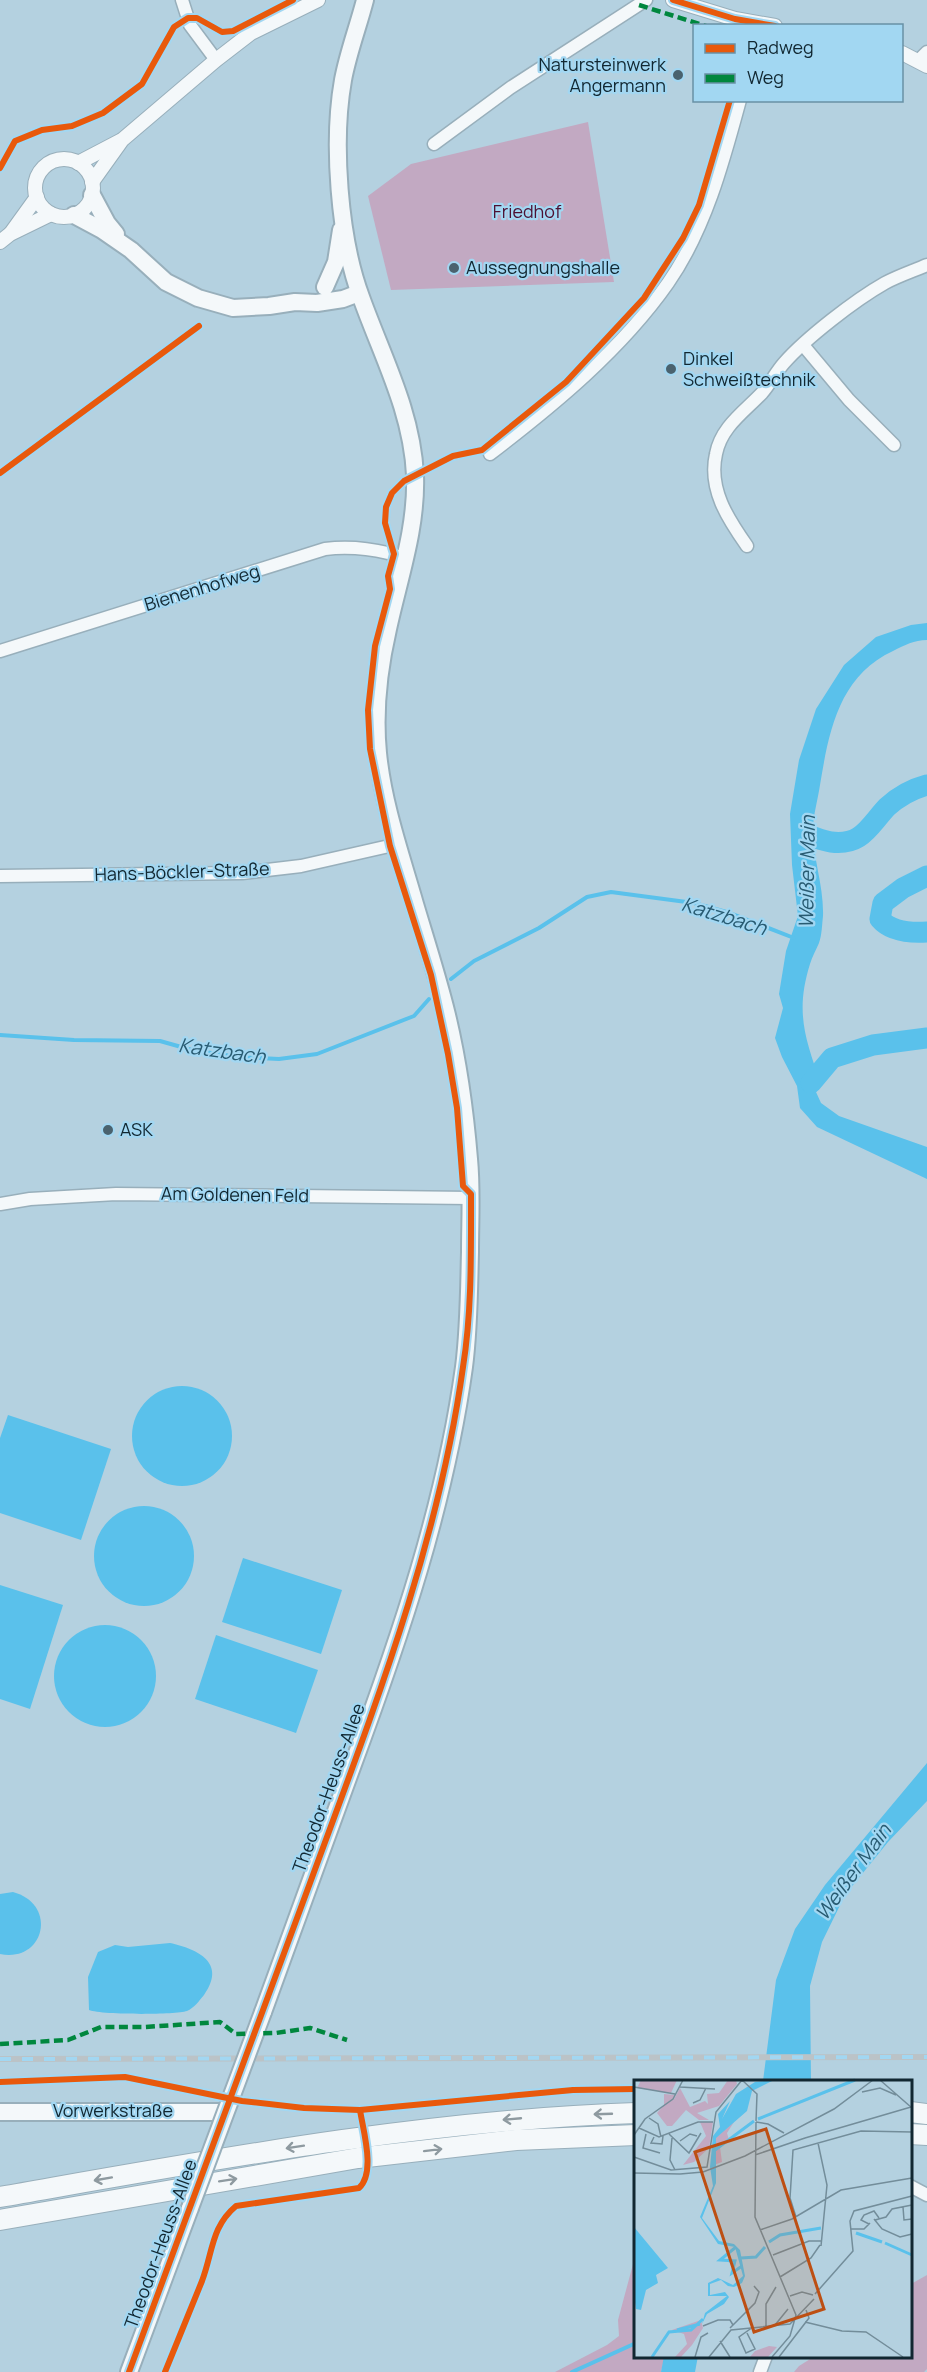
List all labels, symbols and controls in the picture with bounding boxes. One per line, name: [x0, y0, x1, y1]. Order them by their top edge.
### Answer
legend: [693, 24, 903, 102]
text: Radweg: [747, 35, 814, 59]
place label: Natursteinwerk Angermann: [539, 52, 667, 97]
text: Weg: [747, 65, 784, 89]
marker: Natursteinwerk Angermann: [671, 68, 685, 82]
park label: Friedhof: [493, 199, 562, 223]
place label: Aussegnungshalle: [466, 255, 620, 279]
marker: Aussegnungshalle: [447, 261, 461, 275]
place label: Dinkel Schweißtechnik: [683, 346, 817, 391]
marker: Dinkel Schweißtechnik: [664, 362, 678, 376]
street label: Bienenhofweg: [141, 558, 262, 616]
water label: Weißer Main: [792, 814, 821, 929]
street label: Hans-Böckler-Straße: [94, 856, 270, 886]
water label: Katzbach: [678, 890, 771, 942]
water label: Katzbach: [177, 1031, 268, 1070]
place label: ASK: [120, 1117, 153, 1141]
marker: ASK: [101, 1123, 115, 1137]
street label: Am Goldenen Feld: [161, 1181, 309, 1207]
street label: Theodor-Heuss-Allee: [286, 1700, 370, 1876]
water label: Weißer Main: [808, 1817, 897, 1925]
inset map: [634, 2080, 912, 2357]
street label: Vorwerkstraße: [53, 2098, 173, 2122]
one-way arrow: [594, 2108, 614, 2119]
one-way arrow: [502, 2114, 522, 2125]
one-way arrow: [286, 2141, 306, 2152]
one-way arrow: [423, 2144, 443, 2155]
street label: Theodor-Heuss-Allee: [118, 2156, 202, 2332]
one-way arrow: [94, 2174, 113, 2185]
one-way arrow: [217, 2174, 237, 2185]

